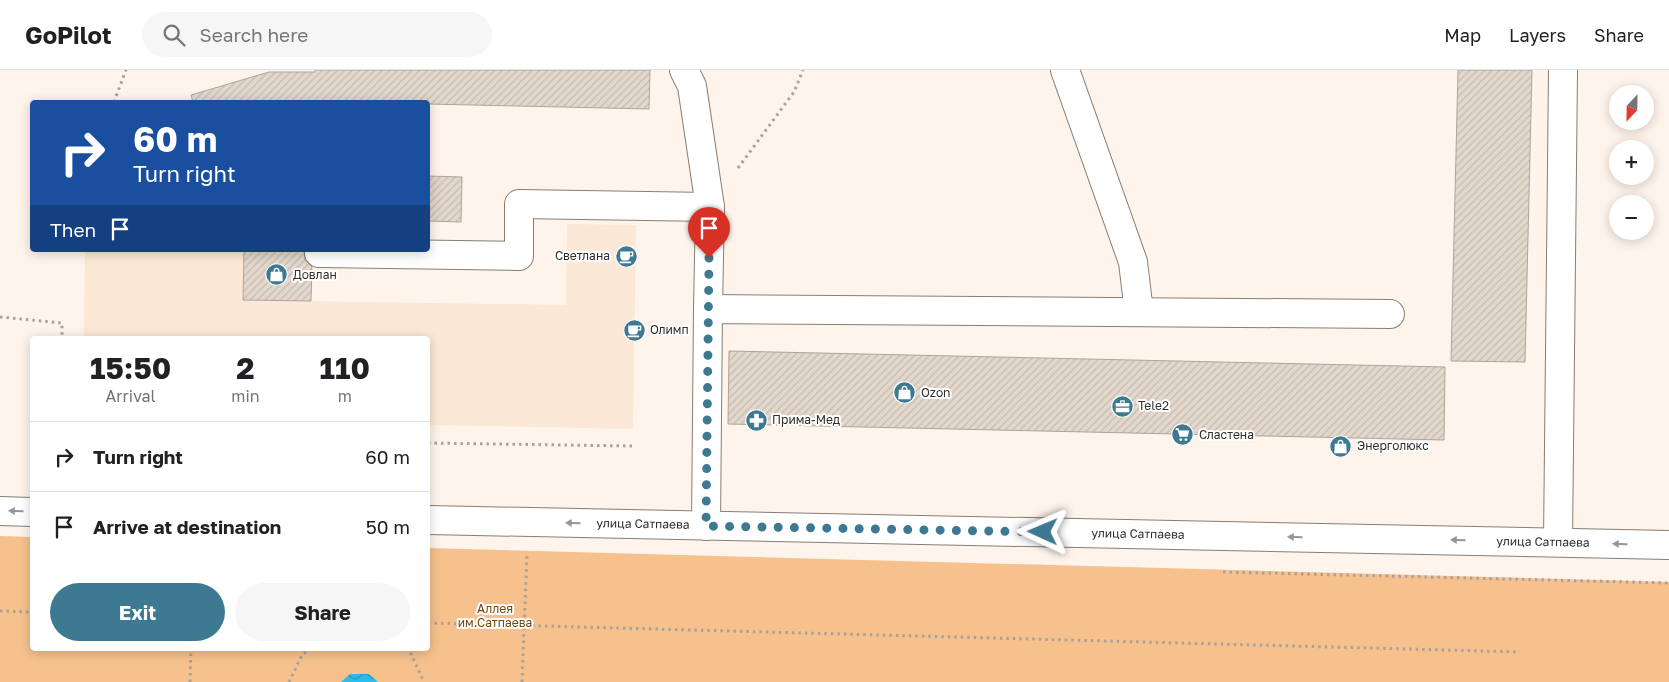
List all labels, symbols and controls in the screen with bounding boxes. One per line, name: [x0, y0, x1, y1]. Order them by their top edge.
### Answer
search box: [142, 12, 492, 57]
text: GoPilot: [25, 20, 112, 49]
icon: search: [160, 21, 188, 49]
text: Search here: [200, 23, 308, 46]
text: Map: [1444, 24, 1481, 46]
text: Layers: [1509, 24, 1566, 46]
text: Share: [1594, 24, 1644, 46]
north arrow: [1609, 85, 1654, 130]
map controls: [1609, 85, 1654, 240]
text: 60 m: [133, 118, 217, 160]
icon: right: [50, 120, 115, 185]
button: +: [1609, 140, 1654, 185]
text: Turn right: [133, 160, 236, 187]
button: −: [1609, 195, 1654, 240]
pin: [688, 207, 730, 258]
icon: arrive: [695, 214, 723, 242]
icon: arrive: [106, 215, 134, 243]
text: Then: [50, 218, 96, 241]
cafe icon: Светлана: [614, 244, 638, 268]
place label: Светлана: [555, 248, 610, 263]
shop icon: Довлан: [265, 263, 289, 287]
place label: Довлан: [293, 267, 337, 282]
cafe icon: Олимп: [622, 318, 646, 342]
place label: Олимп: [650, 322, 689, 337]
text: 15:50: [90, 350, 171, 386]
text: 2: [236, 350, 255, 386]
text: 110: [320, 350, 370, 386]
shop icon: Ozon: [893, 381, 917, 405]
place label: Ozon: [921, 385, 950, 400]
text: Arrival: [106, 386, 156, 406]
text: min: [231, 386, 260, 406]
text: m: [338, 386, 352, 406]
office icon: Tele2: [1110, 394, 1134, 418]
place label: Tele2: [1138, 398, 1169, 413]
pharmacy icon: Прима-Мед: [744, 408, 768, 432]
place label: Прима-Мед: [772, 412, 840, 427]
supermarket icon: Сластена: [1171, 423, 1195, 447]
place label: Сластена: [1199, 427, 1254, 442]
shop icon: Энерголюкс: [1329, 434, 1353, 458]
place label: Энерголюкс: [1357, 438, 1429, 453]
icon: right: [50, 443, 78, 471]
text: Turn right: [93, 445, 183, 468]
text: 60 m: [365, 445, 410, 468]
position arrow: [1016, 505, 1068, 557]
one-way arrow: [8, 507, 24, 515]
icon: arrive: [50, 513, 78, 541]
text: Arrive at destination: [93, 515, 281, 538]
text: 50 m: [366, 515, 410, 538]
street label: улица Сатпаева: [596, 515, 690, 532]
one-way arrow: [565, 519, 581, 527]
street label: улица Сатпаева: [1091, 525, 1185, 542]
one-way arrow: [1287, 533, 1303, 541]
street label: улица Сатпаева: [1496, 533, 1590, 550]
one-way arrow: [1450, 536, 1466, 544]
one-way arrow: [1612, 540, 1628, 548]
button: Exit: [50, 583, 225, 641]
button: Share: [235, 583, 410, 641]
park label: Аллея им.Сатпаева: [458, 601, 532, 630]

